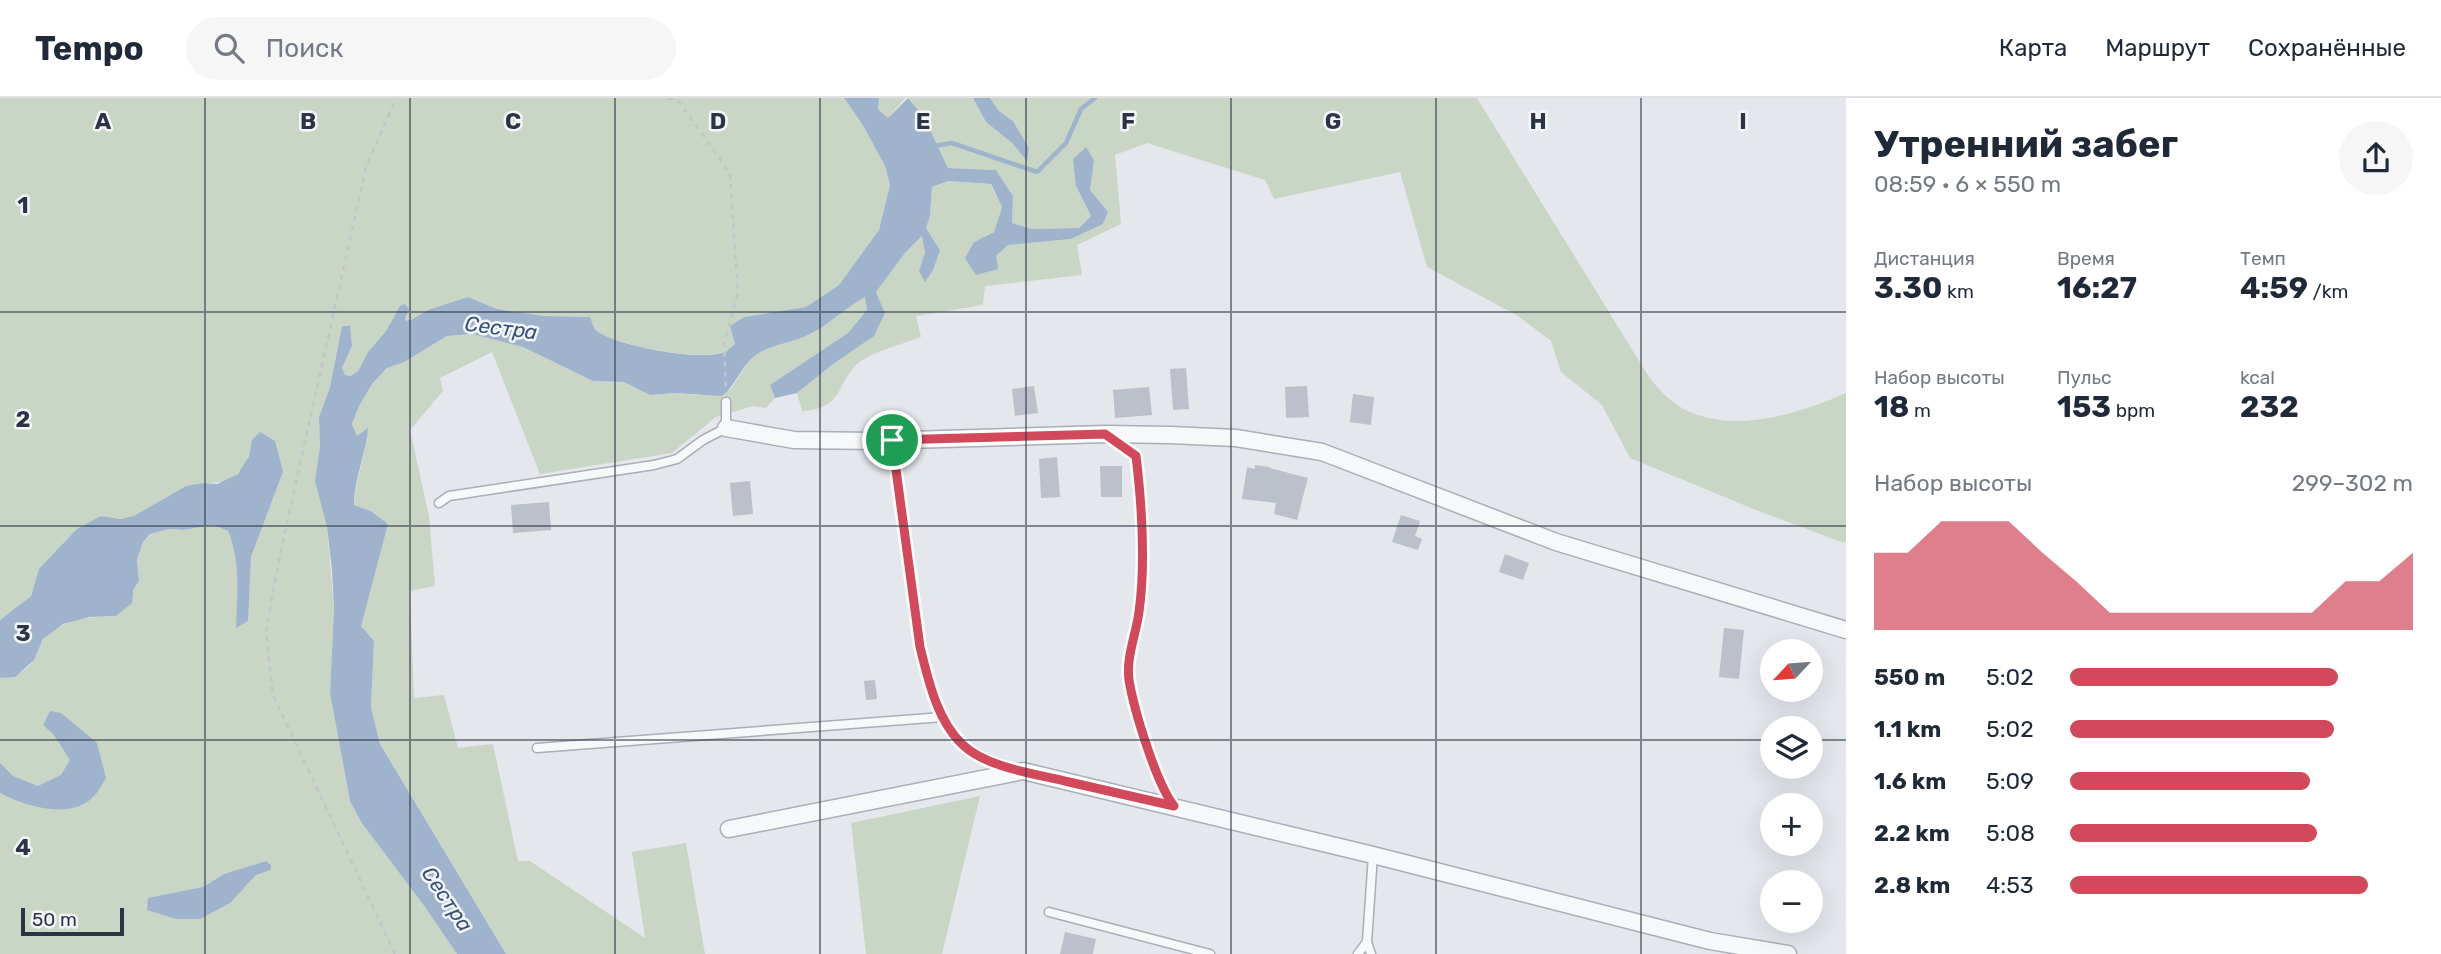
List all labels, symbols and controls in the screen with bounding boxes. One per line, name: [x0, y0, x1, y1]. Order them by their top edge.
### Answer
search box: [186, 17, 676, 80]
text: Tempo: [35, 29, 144, 68]
icon: search: [210, 29, 248, 67]
text: Поиск: [266, 33, 343, 64]
text: Карта: [1999, 34, 2067, 62]
text: Маршрут: [2105, 34, 2210, 62]
text: Сохранённые: [2248, 34, 2406, 62]
text: A: [95, 107, 112, 135]
text: B: [300, 107, 316, 135]
text: C: [505, 107, 521, 135]
text: D: [710, 107, 726, 135]
text: E: [916, 107, 930, 135]
text: F: [1121, 107, 1135, 135]
text: G: [1325, 107, 1341, 135]
text: H: [1529, 107, 1547, 135]
text: I: [1739, 107, 1747, 135]
text: Утренний забег: [1874, 121, 2178, 167]
button: share: [2339, 121, 2413, 195]
text: 08:59 · 6 × 550 m: [1874, 170, 2061, 198]
text: 1: [17, 191, 29, 219]
text: Дистанция: [1874, 247, 1975, 270]
text: Время: [2057, 247, 2115, 270]
text: Темп: [2240, 247, 2286, 270]
text: 3.30: [1874, 270, 1942, 306]
text: 16:27: [2057, 270, 2137, 306]
text: 4:59: [2240, 270, 2308, 306]
text: km: [1942, 280, 1974, 303]
text: /km: [2308, 280, 2348, 303]
water label: Сестра: [463, 311, 539, 344]
text: Набор высоты: [1874, 366, 2005, 389]
text: Пульс: [2057, 366, 2111, 389]
text: kcal: [2240, 366, 2275, 389]
text: 18: [1874, 389, 1909, 425]
text: 153: [2057, 389, 2111, 425]
text: 232: [2240, 389, 2299, 425]
text: m: [1909, 399, 1931, 422]
text: bpm: [2111, 399, 2155, 422]
text: 2: [16, 405, 30, 433]
pin: [862, 410, 922, 470]
icon: arrive: [873, 421, 911, 459]
text: Набор высоты: [1874, 469, 2032, 497]
text: 299–302 m: [2292, 469, 2413, 497]
text: 3: [15, 619, 31, 647]
north arrow: [1760, 639, 1824, 702]
map controls: [1760, 639, 1823, 933]
text: 550 m: [1874, 663, 1945, 691]
text: 5:02: [1986, 663, 2034, 691]
text: 1.1 km: [1874, 715, 1941, 743]
text: 5:02: [1986, 715, 2034, 743]
button: layers: [1760, 716, 1823, 779]
text: 1.6 km: [1874, 767, 1946, 795]
text: 5:09: [1986, 767, 2034, 795]
button: +: [1760, 793, 1823, 856]
text: 2.2 km: [1874, 819, 1950, 847]
text: 5:08: [1986, 819, 2035, 847]
text: 4: [15, 833, 31, 861]
water label: Сестра: [417, 862, 478, 936]
button: −: [1760, 870, 1823, 933]
text: 2.8 km: [1874, 871, 1950, 899]
text: 4:53: [1986, 871, 2034, 899]
scale bar: [21, 905, 124, 937]
text: 50 m: [32, 908, 77, 931]

